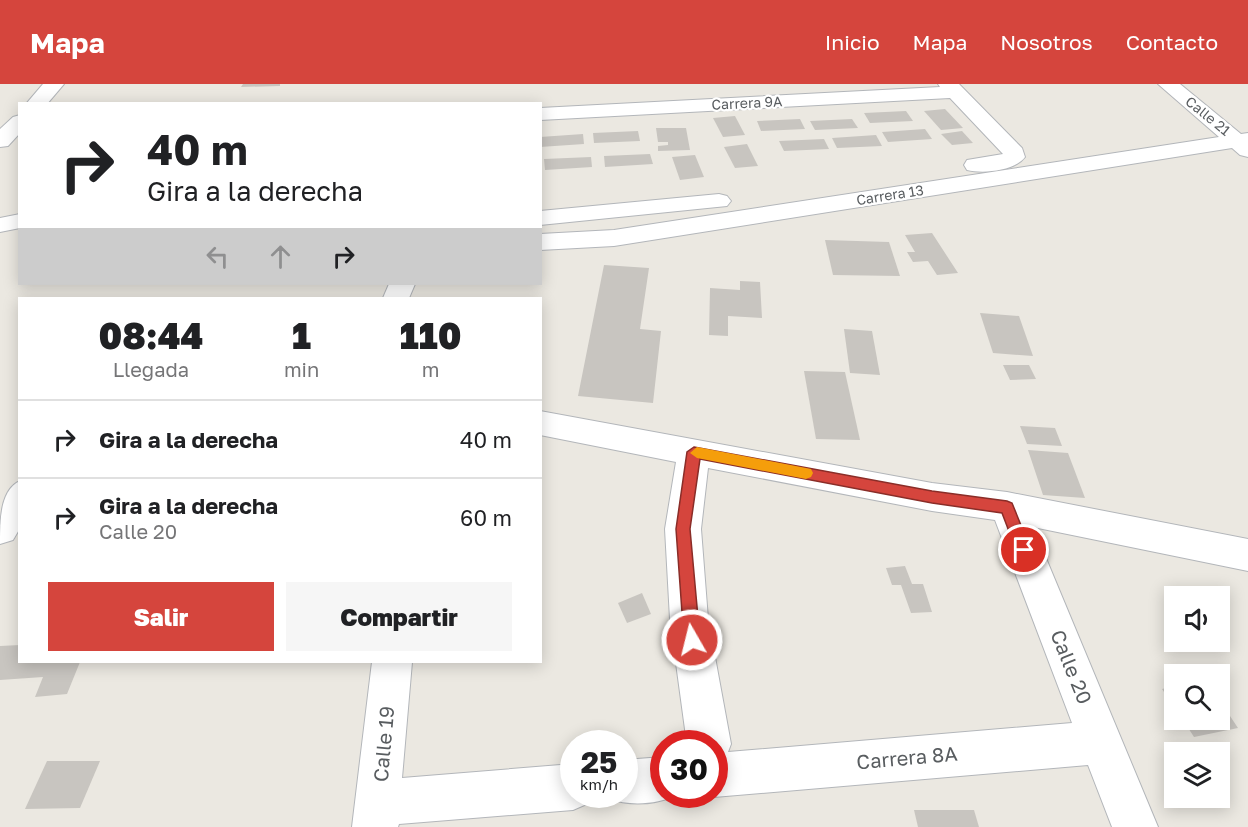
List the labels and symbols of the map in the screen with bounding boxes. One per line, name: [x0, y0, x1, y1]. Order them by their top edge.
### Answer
street label: Carrera 9A: [711, 92, 783, 113]
street label: Calle 21: [1182, 92, 1234, 139]
street label: Carrera 13: [855, 181, 925, 208]
pin: [998, 524, 1049, 575]
position arrow: [660, 608, 724, 672]
street label: Calle 20: [1046, 626, 1098, 707]
street label: Calle 19: [368, 705, 398, 783]
speed limit sign: 30: [650, 730, 728, 808]
street label: Carrera 8A: [855, 741, 958, 773]

